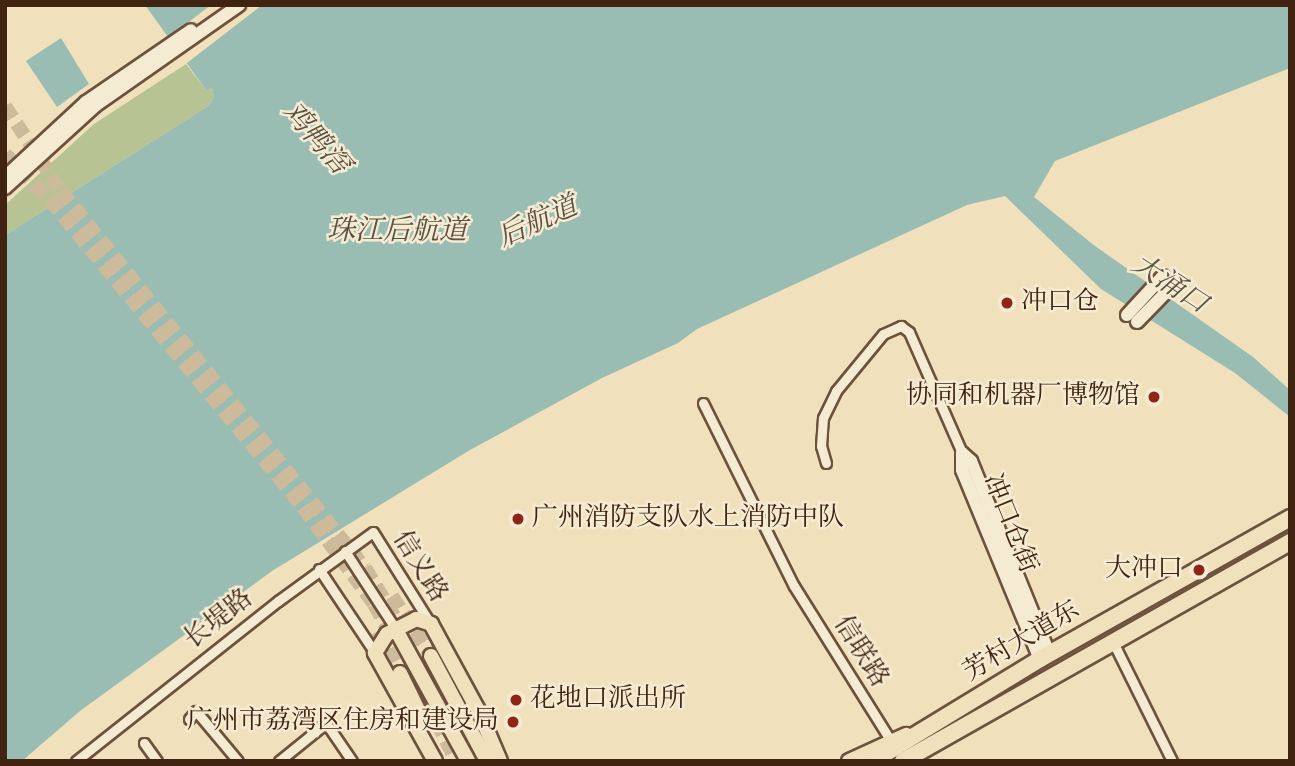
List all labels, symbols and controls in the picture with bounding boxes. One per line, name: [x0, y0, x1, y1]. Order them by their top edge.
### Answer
water label: 鸡鸭滘: [275, 96, 355, 182]
water label: 后航道: [493, 191, 583, 255]
water label: 珠江后航道: [327, 215, 467, 249]
water label: 大涌口: [1125, 248, 1213, 322]
place label: 冲口仓: [1021, 287, 1099, 319]
marker: 冲口仓: [999, 295, 1015, 311]
place label: 协同和机器厂博物馆: [906, 381, 1140, 413]
marker: 协同和机器厂博物馆: [1146, 389, 1162, 405]
street label: 冲口仓街: [975, 470, 1043, 578]
place label: 广州消防支队水上消防中队: [532, 503, 844, 535]
marker: 广州消防支队水上消防中队: [510, 511, 526, 527]
street label: 信义路: [385, 526, 453, 608]
place label: 大冲口: [1105, 554, 1183, 586]
marker: 大冲口: [1189, 560, 1209, 580]
street label: 长堤路: [179, 584, 259, 656]
street label: 芳村大道东: [958, 595, 1086, 689]
street label: 信联路: [826, 611, 894, 693]
place label: 花地口派出所: [530, 684, 686, 716]
marker: 花地口派出所: [508, 692, 524, 708]
place label: 广州市荔湾区住房和建设局: [187, 706, 499, 738]
marker: 广州市荔湾区住房和建设局: [505, 714, 521, 730]

